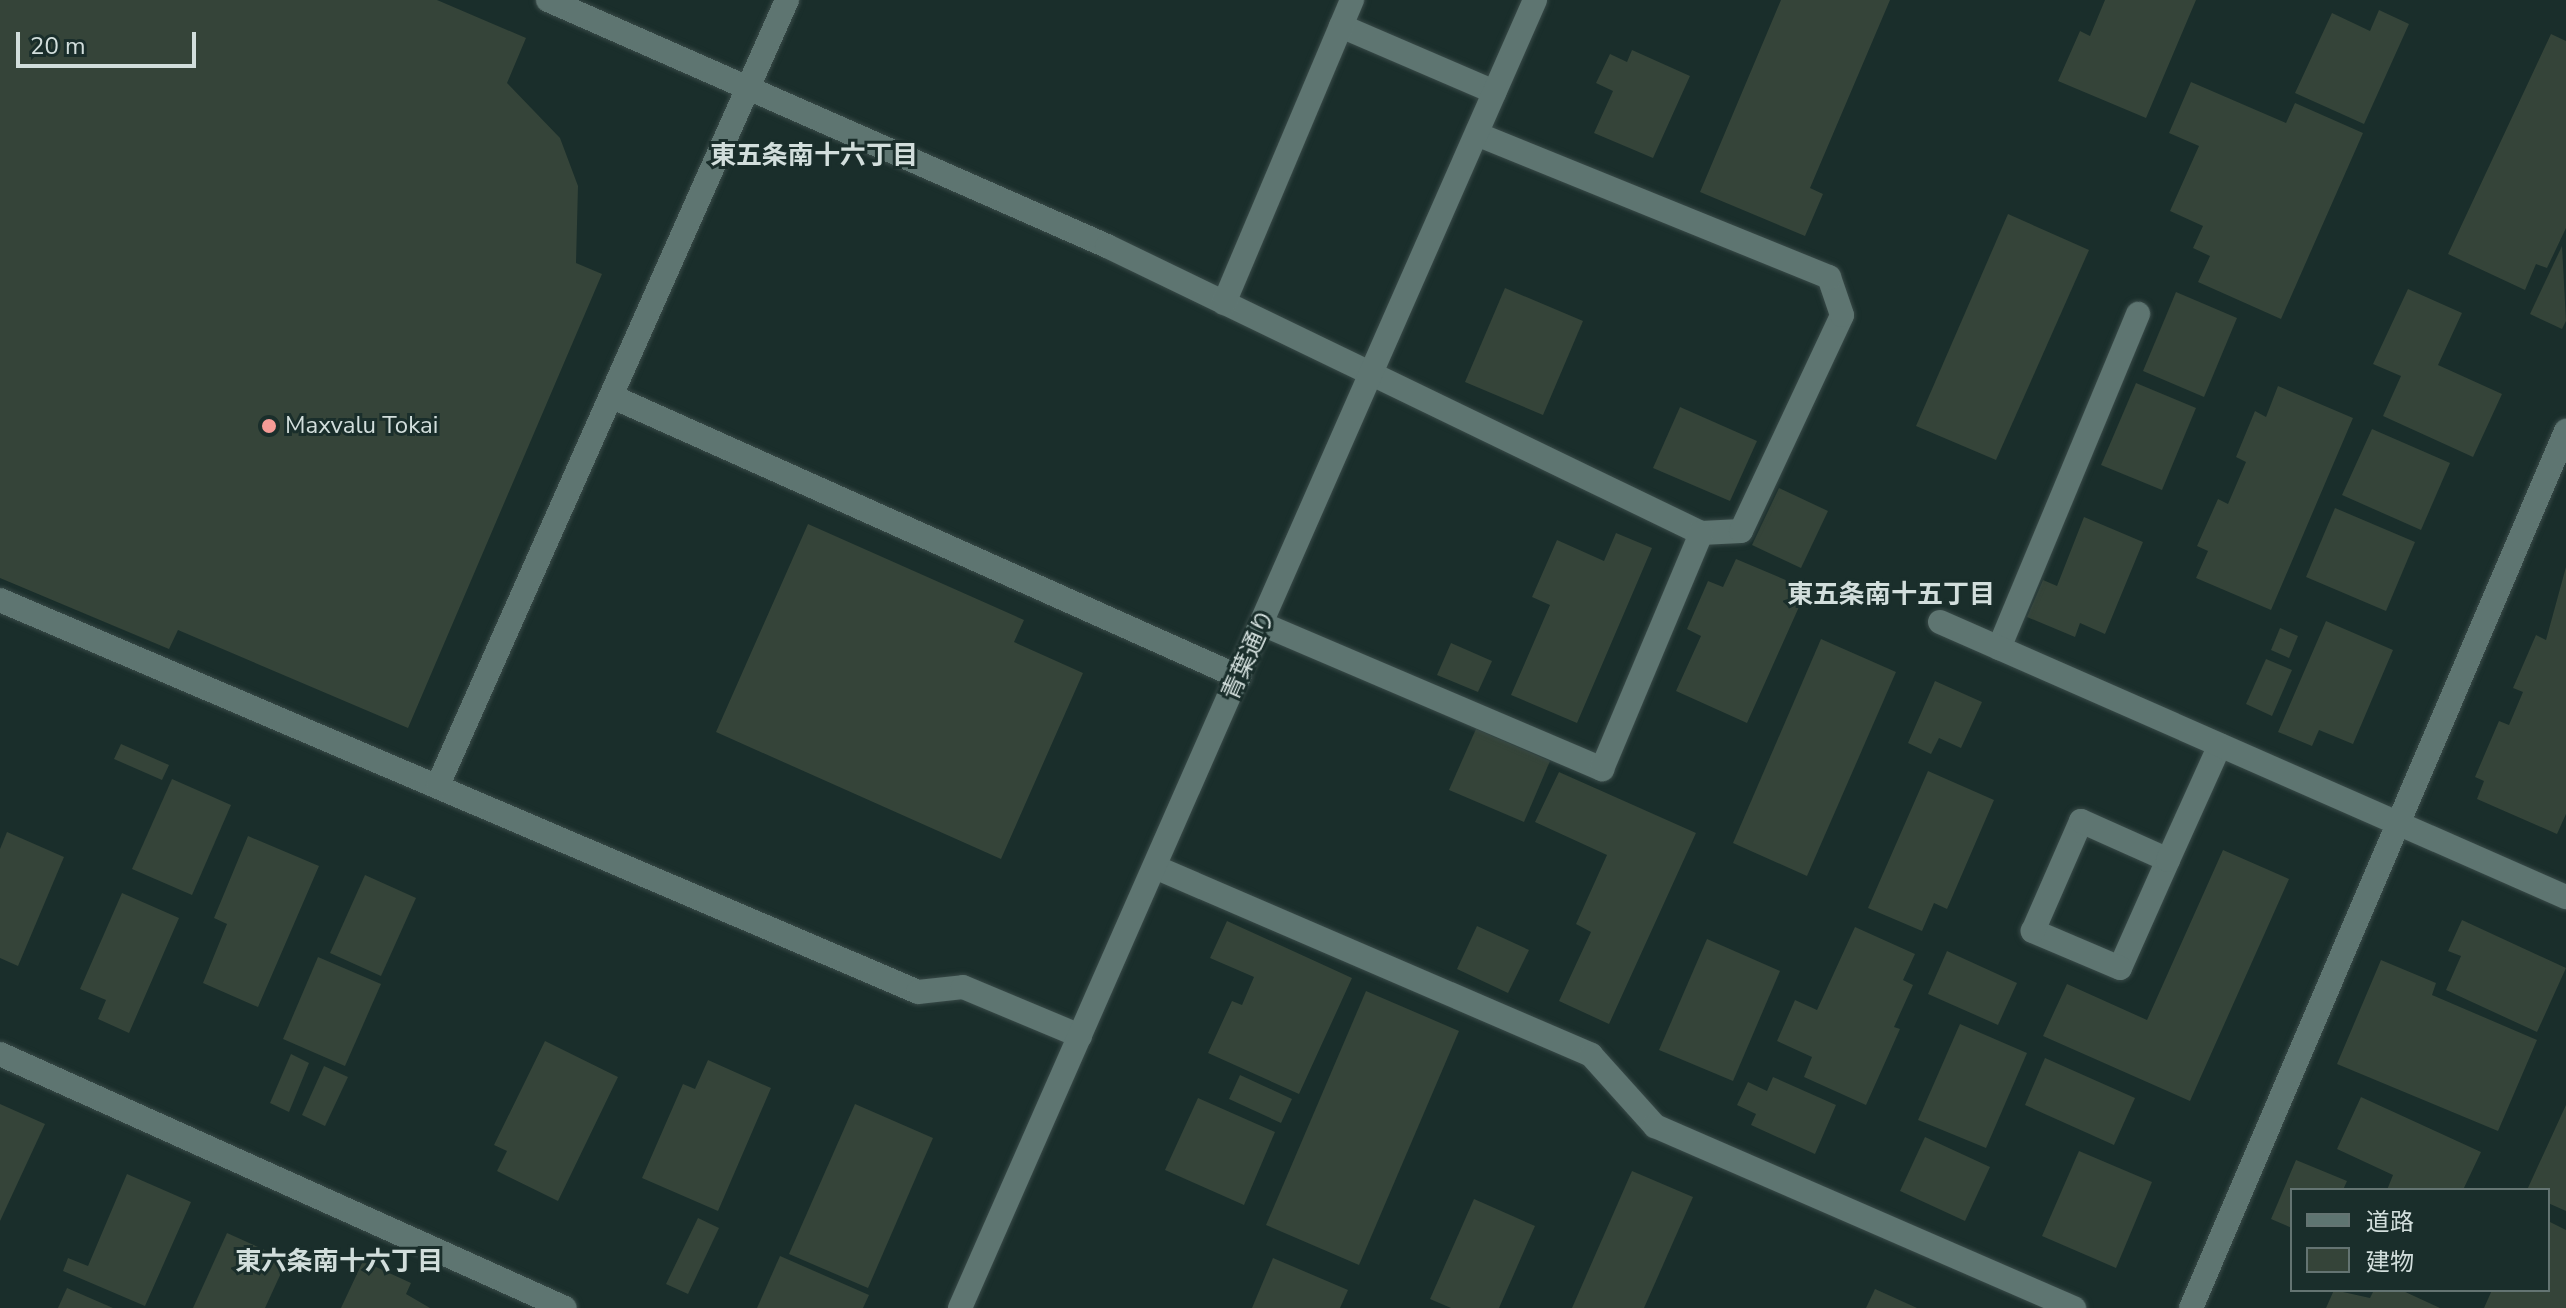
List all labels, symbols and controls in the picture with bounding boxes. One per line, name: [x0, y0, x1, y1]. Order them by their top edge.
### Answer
scale bar: [20, 16, 200, 66]
text: 20 m: [30, 30, 86, 62]
district label: 東五条南十六丁目: [710, 140, 918, 172]
place label: Maxvalu Tokai: [285, 412, 438, 440]
marker: Maxvalu Tokai: [260, 417, 278, 435]
district label: 東五条南十五丁目: [1787, 579, 1995, 611]
street label: 青葉通り: [1216, 605, 1282, 705]
legend: [2290, 1188, 2550, 1292]
text: 道路: [2366, 1206, 2414, 1238]
district label: 東六条南十六丁目: [235, 1246, 443, 1278]
text: 建物: [2366, 1246, 2414, 1278]

